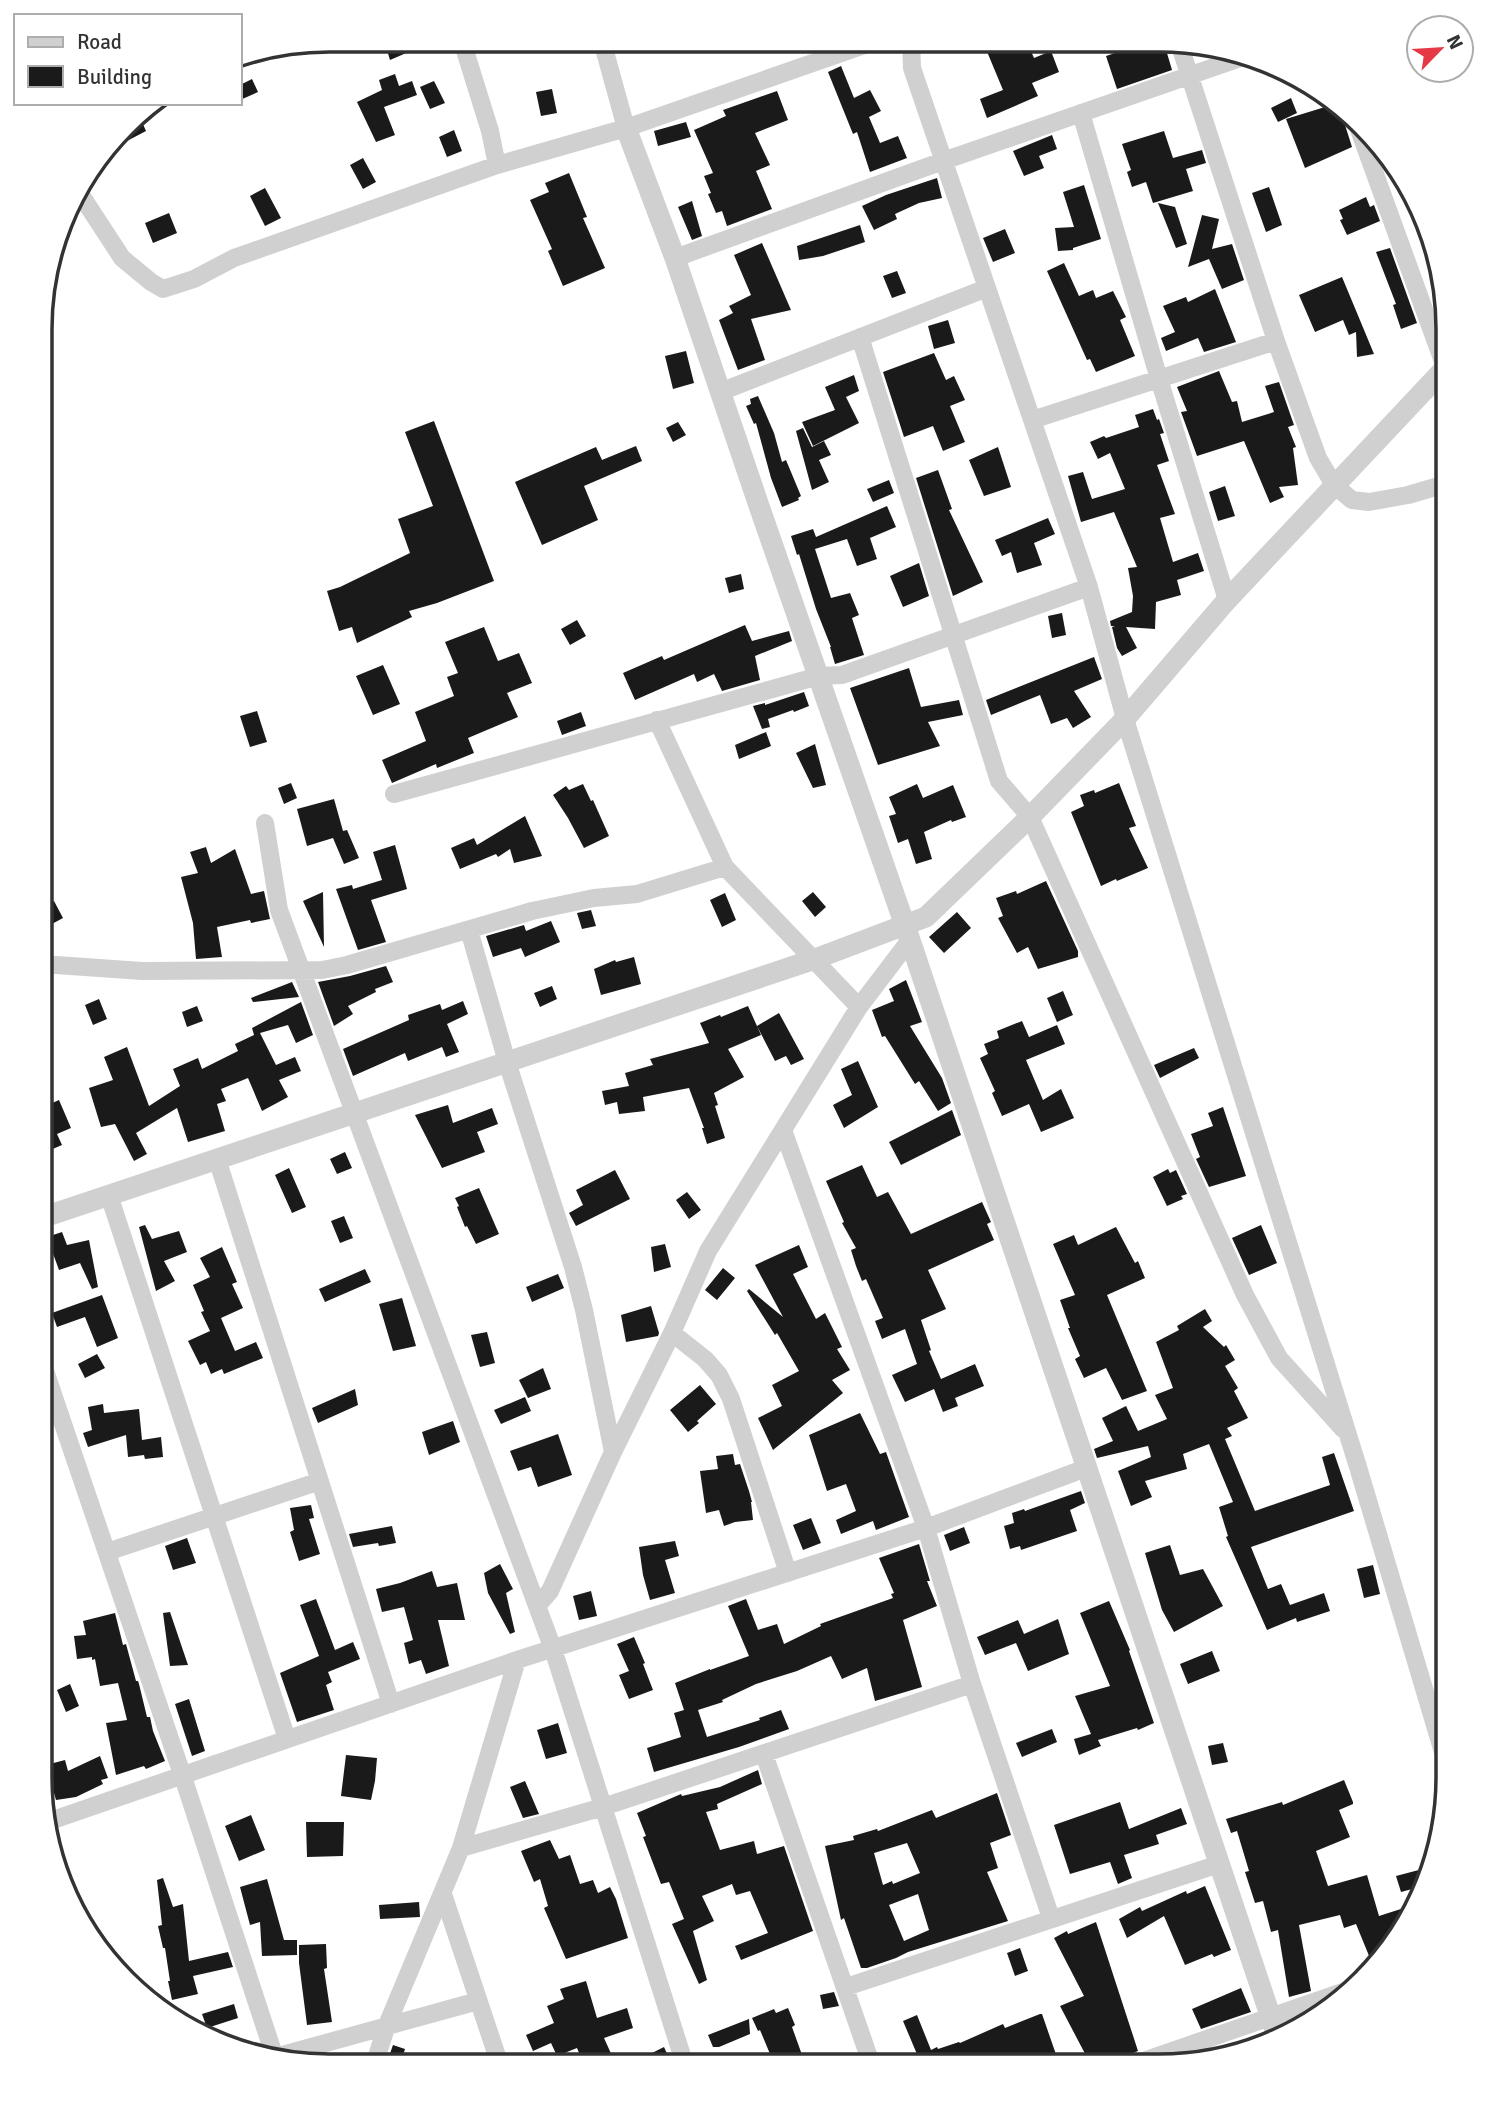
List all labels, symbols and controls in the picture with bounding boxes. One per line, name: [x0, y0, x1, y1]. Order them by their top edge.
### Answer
legend: [14, 14, 242, 105]
north arrow: [1405, 14, 1475, 84]
text: Road: [77, 29, 122, 55]
text: N: [1441, 31, 1468, 53]
text: Building: [77, 64, 152, 90]

